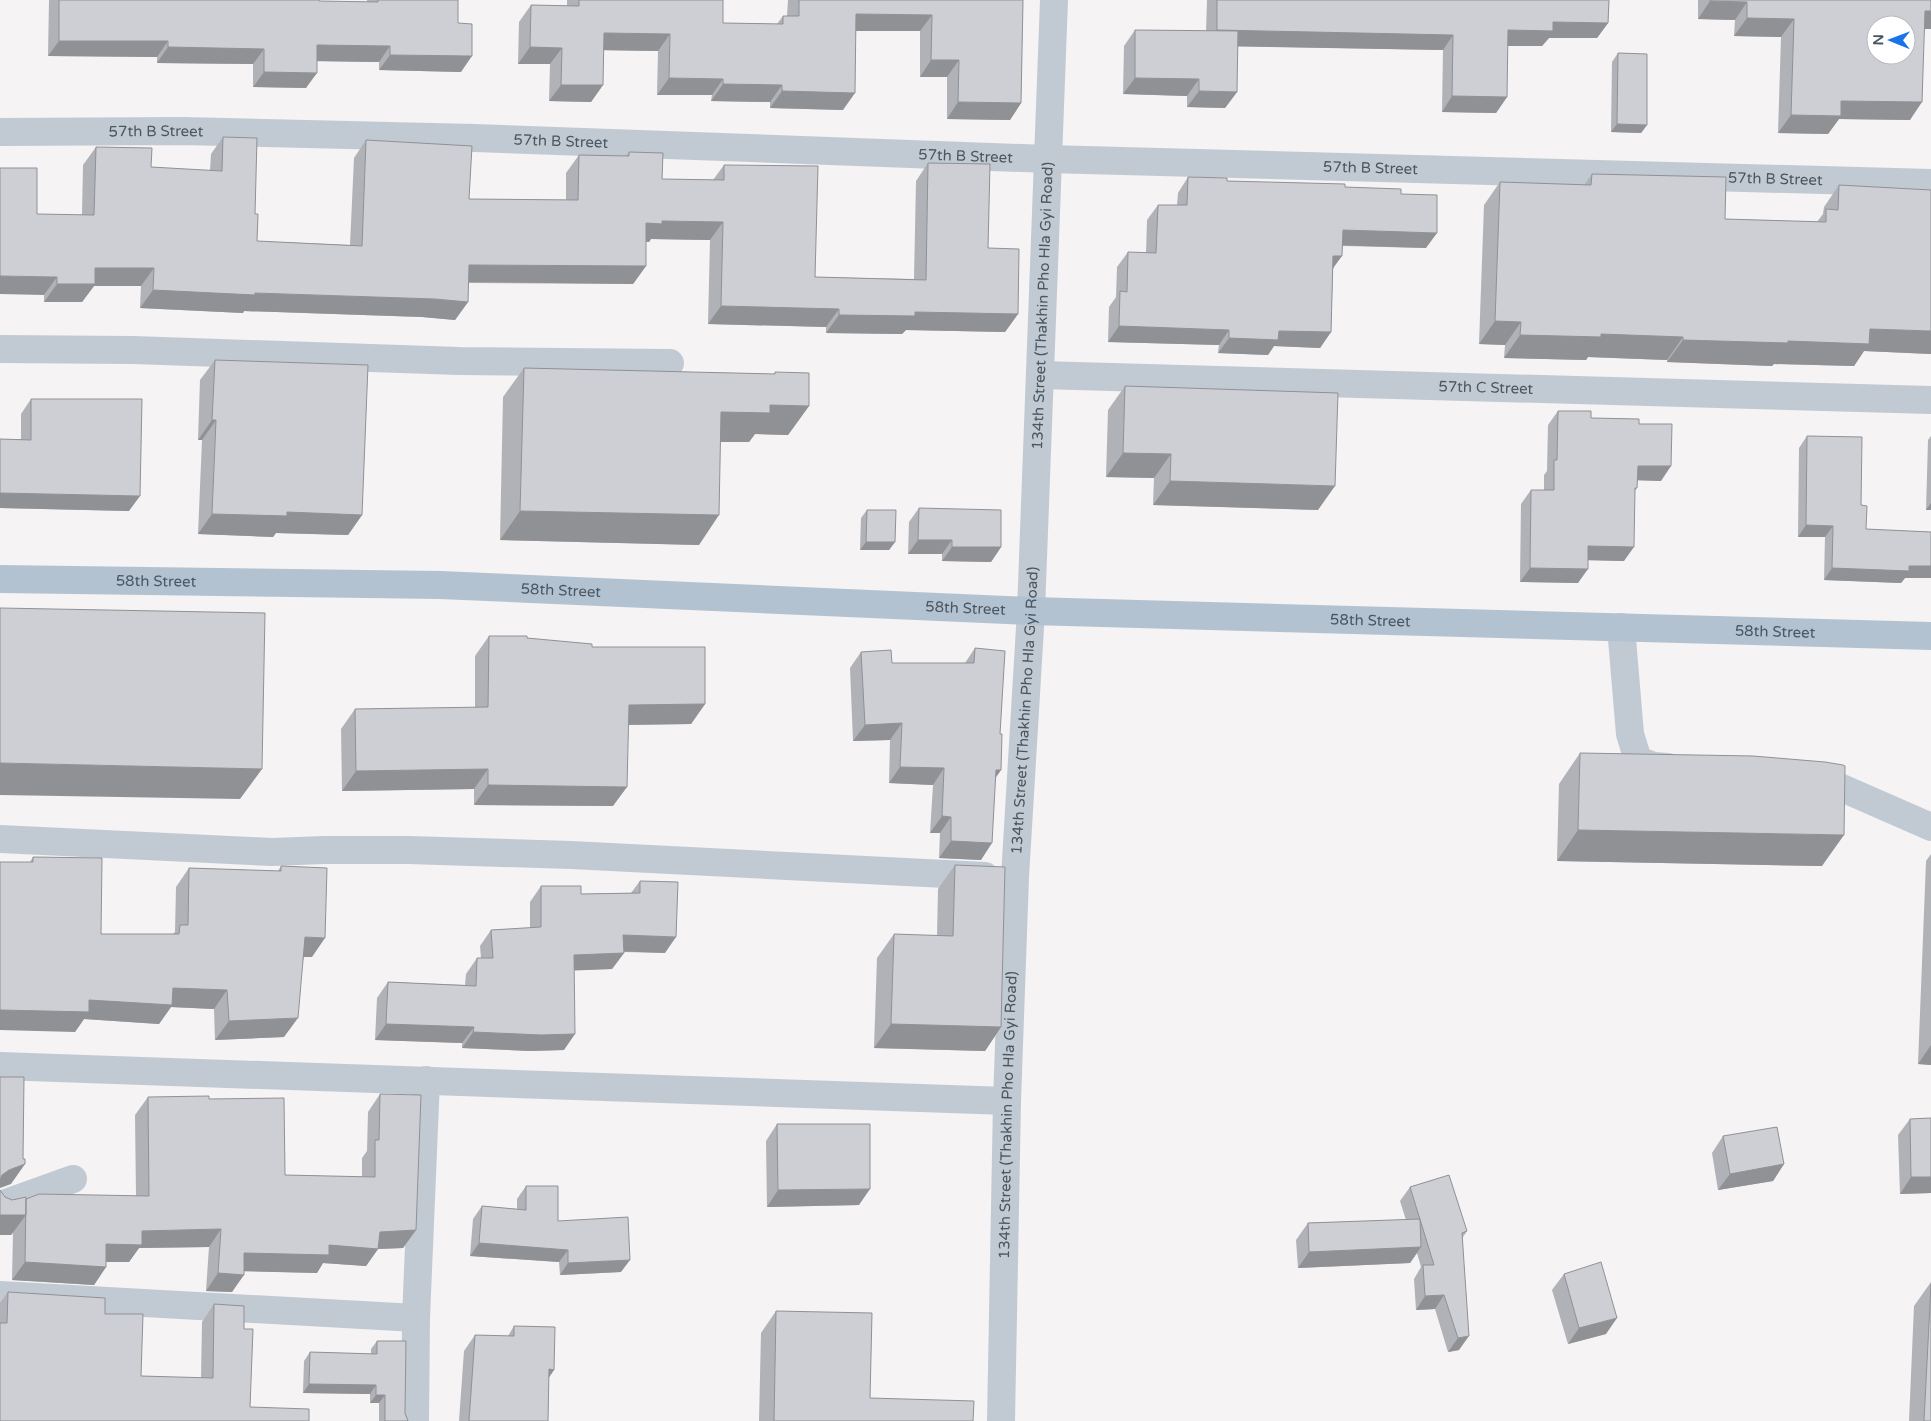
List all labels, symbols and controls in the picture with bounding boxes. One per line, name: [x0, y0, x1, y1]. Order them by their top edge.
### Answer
north arrow: [1866, 15, 1916, 65]
text: N: [1870, 34, 1887, 46]
street label: 57th B Street: [109, 122, 204, 140]
street label: 57th B Street: [513, 130, 609, 152]
street label: 57th B Street: [918, 145, 1014, 167]
street label: 57th B Street: [1323, 157, 1418, 178]
street label: 134th Street (Thakhin Pho Hla Gyi Road): [1028, 162, 1057, 450]
street label: 57th B Street: [1728, 168, 1823, 189]
street label: 57th C Street: [1438, 377, 1534, 398]
street label: 134th Street (Thakhin Pho Hla Gyi Road): [1007, 566, 1042, 855]
street label: 58th Street: [116, 572, 197, 591]
street label: 58th Street: [520, 580, 602, 601]
street label: 58th Street: [925, 597, 1006, 619]
street label: 58th Street: [1330, 610, 1411, 631]
street label: 58th Street: [1735, 622, 1816, 642]
street label: 134th Street (Thakhin Pho Hla Gyi Road): [995, 971, 1021, 1259]

